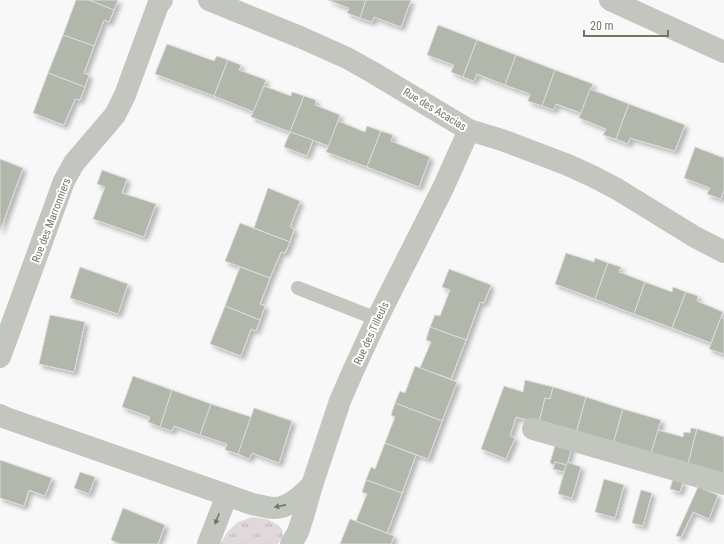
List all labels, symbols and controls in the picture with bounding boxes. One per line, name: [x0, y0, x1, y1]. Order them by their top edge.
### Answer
scale bar: [584, 12, 668, 38]
text: 20 m: [590, 19, 614, 33]
street label: Rue des Acacias: [401, 85, 469, 133]
street label: Rue des Marronniers: [29, 176, 74, 264]
street label: Rue des Tilleuls: [351, 300, 392, 367]
one-way arrow: [273, 504, 286, 510]
one-way arrow: [214, 514, 220, 526]

